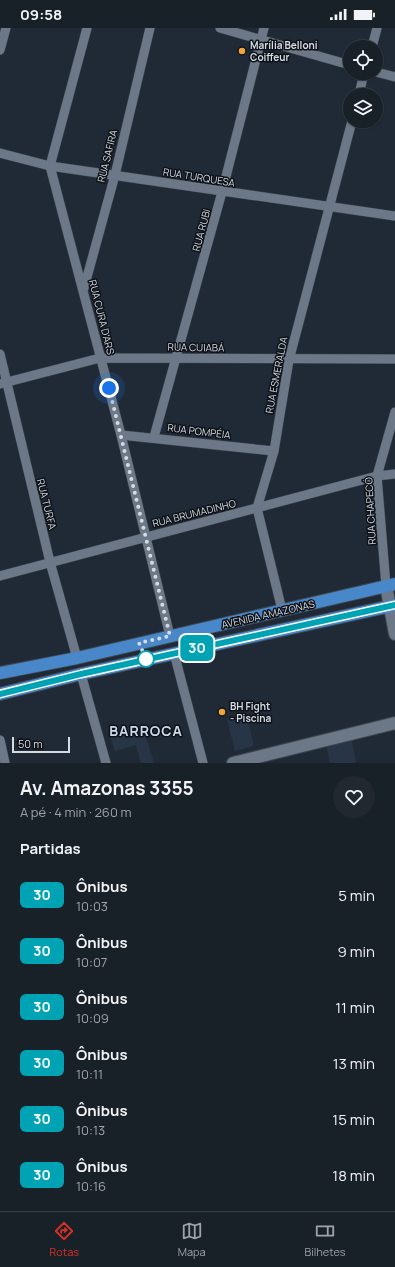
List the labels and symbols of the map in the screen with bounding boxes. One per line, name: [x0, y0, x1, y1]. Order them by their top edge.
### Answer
place label: Marília Belloni Coiffeur: [250, 38, 318, 64]
marker: Marília Belloni Coiffeur: [237, 46, 247, 56]
street label: RUA SAFIRA: [94, 128, 120, 184]
street label: RUA TURQUESA: [162, 164, 237, 190]
street label: RUA RUBI: [189, 207, 213, 253]
street label: RUA CURA D'ARS: [86, 278, 118, 356]
street label: RUA ESMERALDA: [262, 335, 290, 414]
street label: RUA CUIABÁ: [168, 340, 225, 355]
your location: [99, 378, 119, 398]
street label: RUA POMPÉIA: [167, 420, 232, 442]
street label: RUA TURFA: [34, 477, 60, 532]
street label: RUA CHAPECÓ: [361, 477, 379, 545]
street label: RUA BRUMADINHO: [151, 496, 237, 530]
street label: AVENIDA AMAZONAS: [220, 596, 316, 632]
line badge: 30: [179, 635, 215, 661]
unlabelled marker: [137, 650, 155, 668]
place label: BH Fight - Piscina: [230, 699, 271, 725]
marker: BH Fight - Piscina: [217, 707, 227, 717]
district label: BARROCA: [109, 721, 183, 740]
scale bar: [12, 735, 70, 754]

